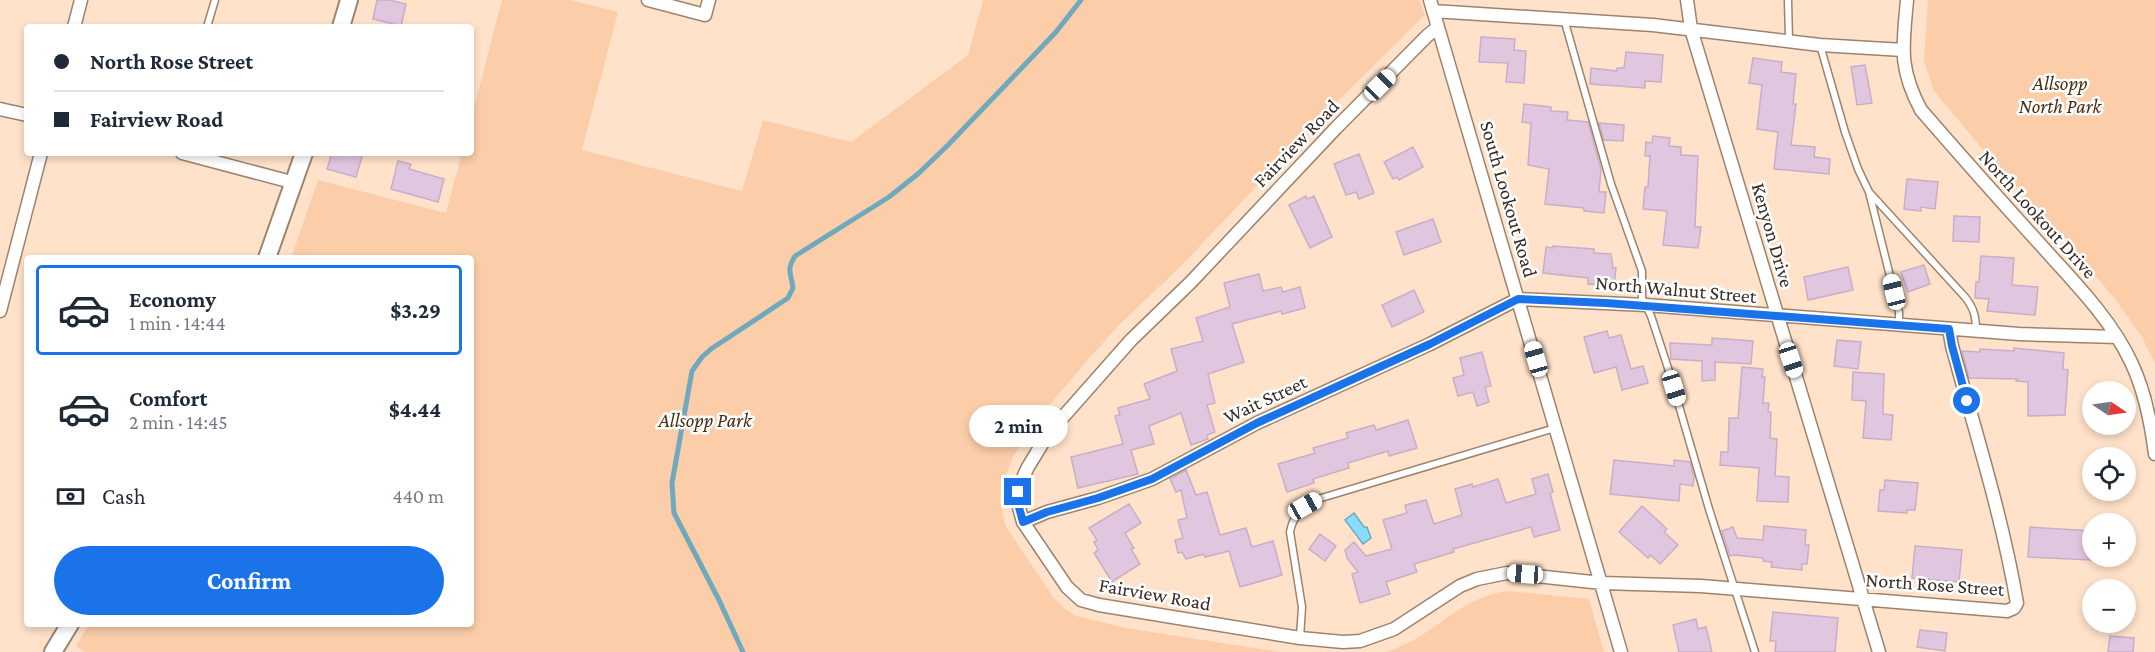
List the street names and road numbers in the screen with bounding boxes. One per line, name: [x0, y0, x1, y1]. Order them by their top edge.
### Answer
street label: Fairview Road: [1249, 94, 1344, 191]
street label: South Lookout Road: [1476, 118, 1542, 280]
street label: North Lookout Drive: [1975, 145, 2101, 283]
street label: Kenyon Drive: [1747, 180, 1798, 290]
street label: North Walnut Street: [1594, 271, 1758, 307]
street label: Wait Street: [1220, 370, 1310, 428]
street label: North Rose Street: [1865, 568, 2006, 600]
street label: Fairview Road: [1097, 573, 1213, 615]

